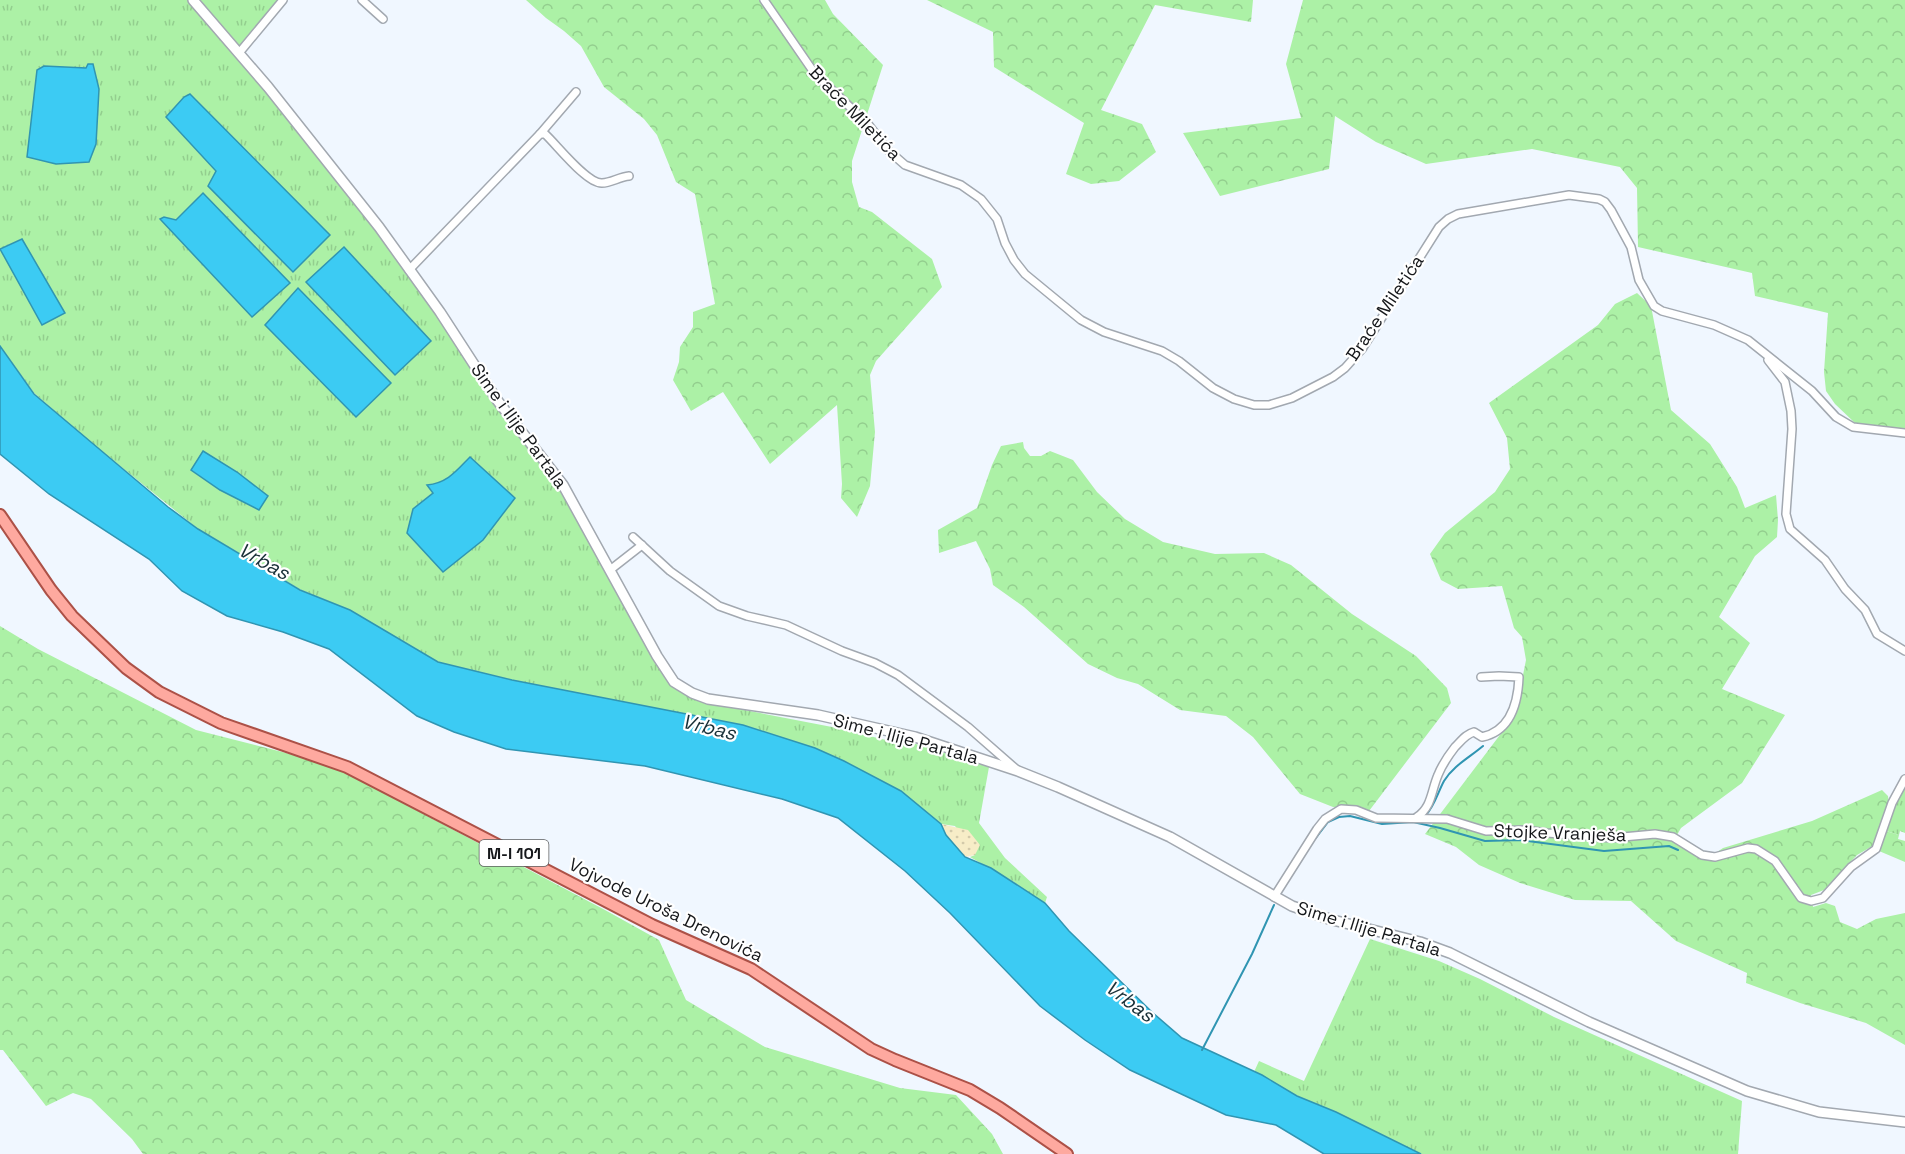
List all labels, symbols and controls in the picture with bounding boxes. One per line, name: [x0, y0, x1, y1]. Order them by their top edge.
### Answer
street label: Braće Miletića: [804, 60, 906, 165]
street label: Braće Miletića: [1341, 250, 1429, 365]
street label: Sime i Ilije Partala: [466, 359, 573, 493]
water label: Vrbas: [234, 536, 295, 586]
water label: Vrbas: [679, 708, 740, 747]
street label: Sime i Ilije Partala: [831, 708, 981, 769]
street label: Stojke Vranješa: [1493, 819, 1627, 846]
road number: M-I 101: [480, 840, 548, 866]
street label: Vojvode Uroša Drenovića: [565, 852, 767, 967]
street label: Sime i Ilije Partala: [1294, 896, 1444, 961]
water label: Vrbas: [1100, 974, 1161, 1029]

